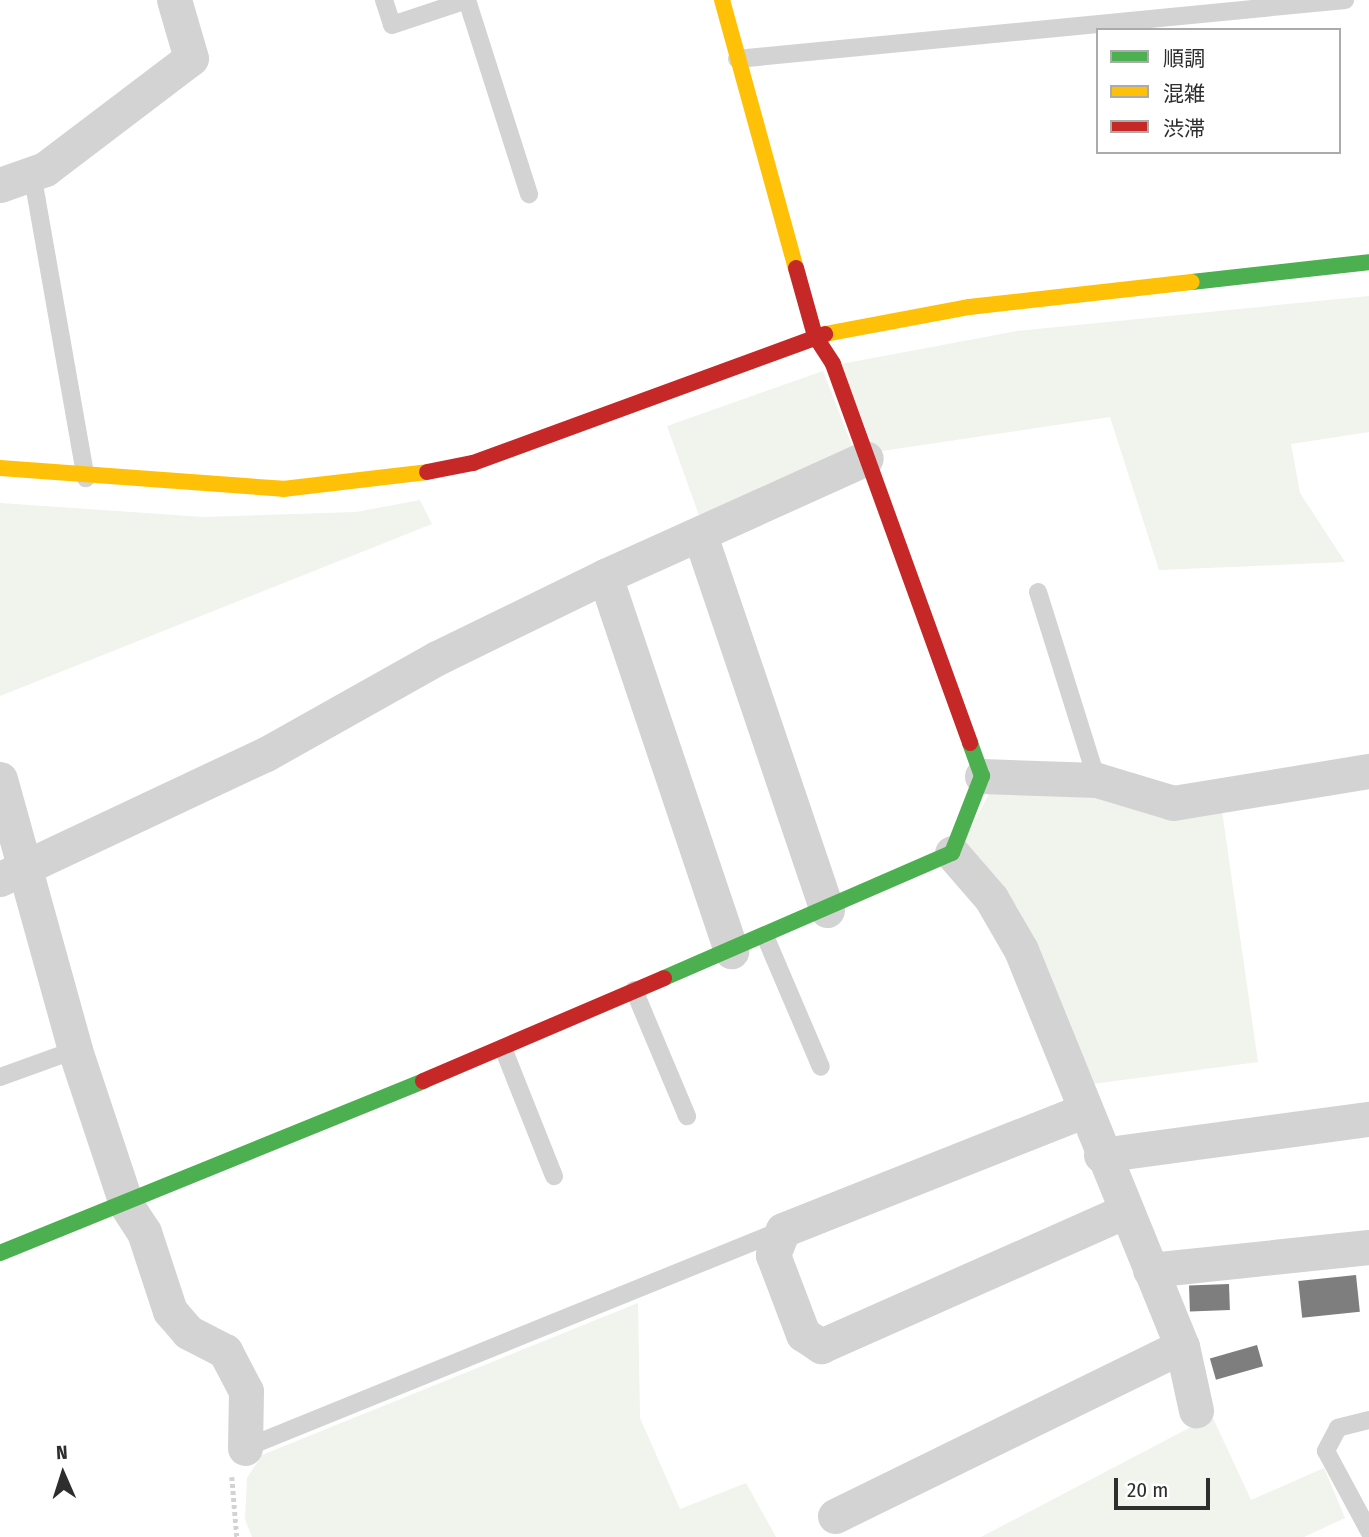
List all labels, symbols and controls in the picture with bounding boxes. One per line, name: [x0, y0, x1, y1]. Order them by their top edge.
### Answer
legend: [1096, 28, 1341, 154]
text: 順調: [1163, 46, 1205, 72]
text: 混雑: [1163, 81, 1205, 107]
text: 渋滞: [1163, 116, 1205, 142]
north arrow: [28, 1439, 98, 1509]
text: N: [56, 1441, 68, 1464]
scale bar: [1117, 1464, 1213, 1508]
text: 20 m: [1127, 1477, 1168, 1503]

